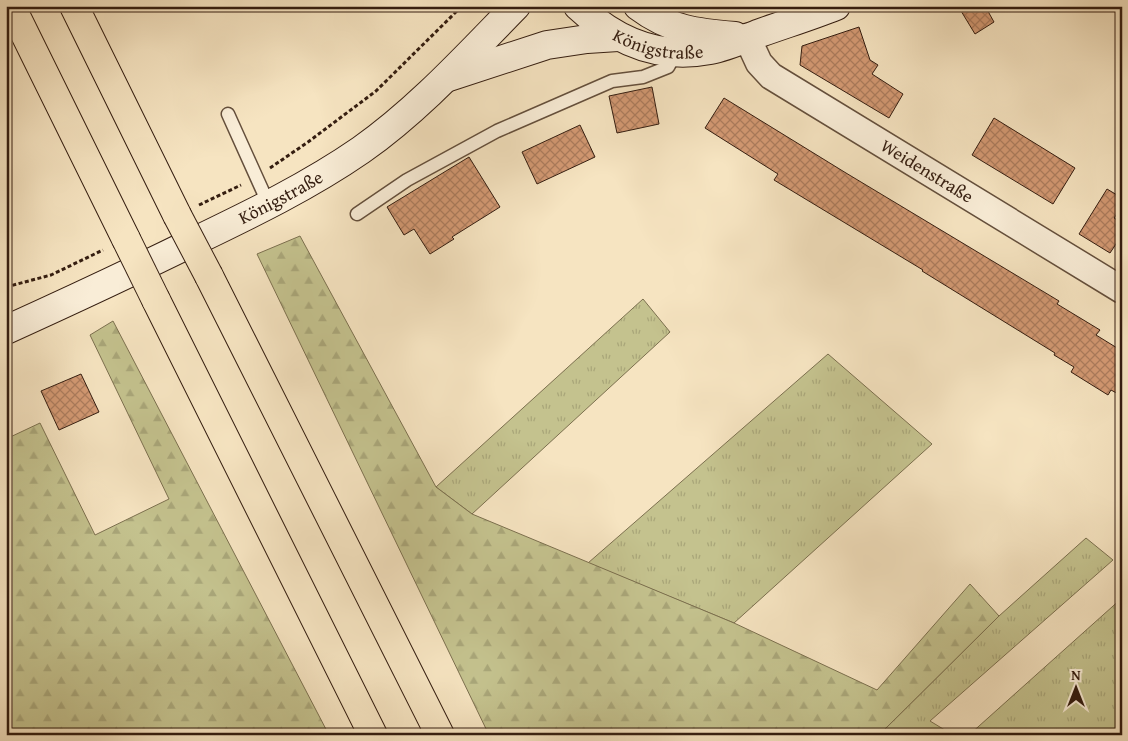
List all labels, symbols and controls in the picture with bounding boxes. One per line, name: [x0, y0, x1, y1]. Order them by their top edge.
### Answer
street label: Königstraße: [608, 21, 705, 66]
street label: Weidenstraße: [876, 132, 979, 209]
street label: Königstraße: [234, 163, 328, 231]
north arrow: [1050, 664, 1100, 714]
text: N: [1071, 665, 1081, 685]

